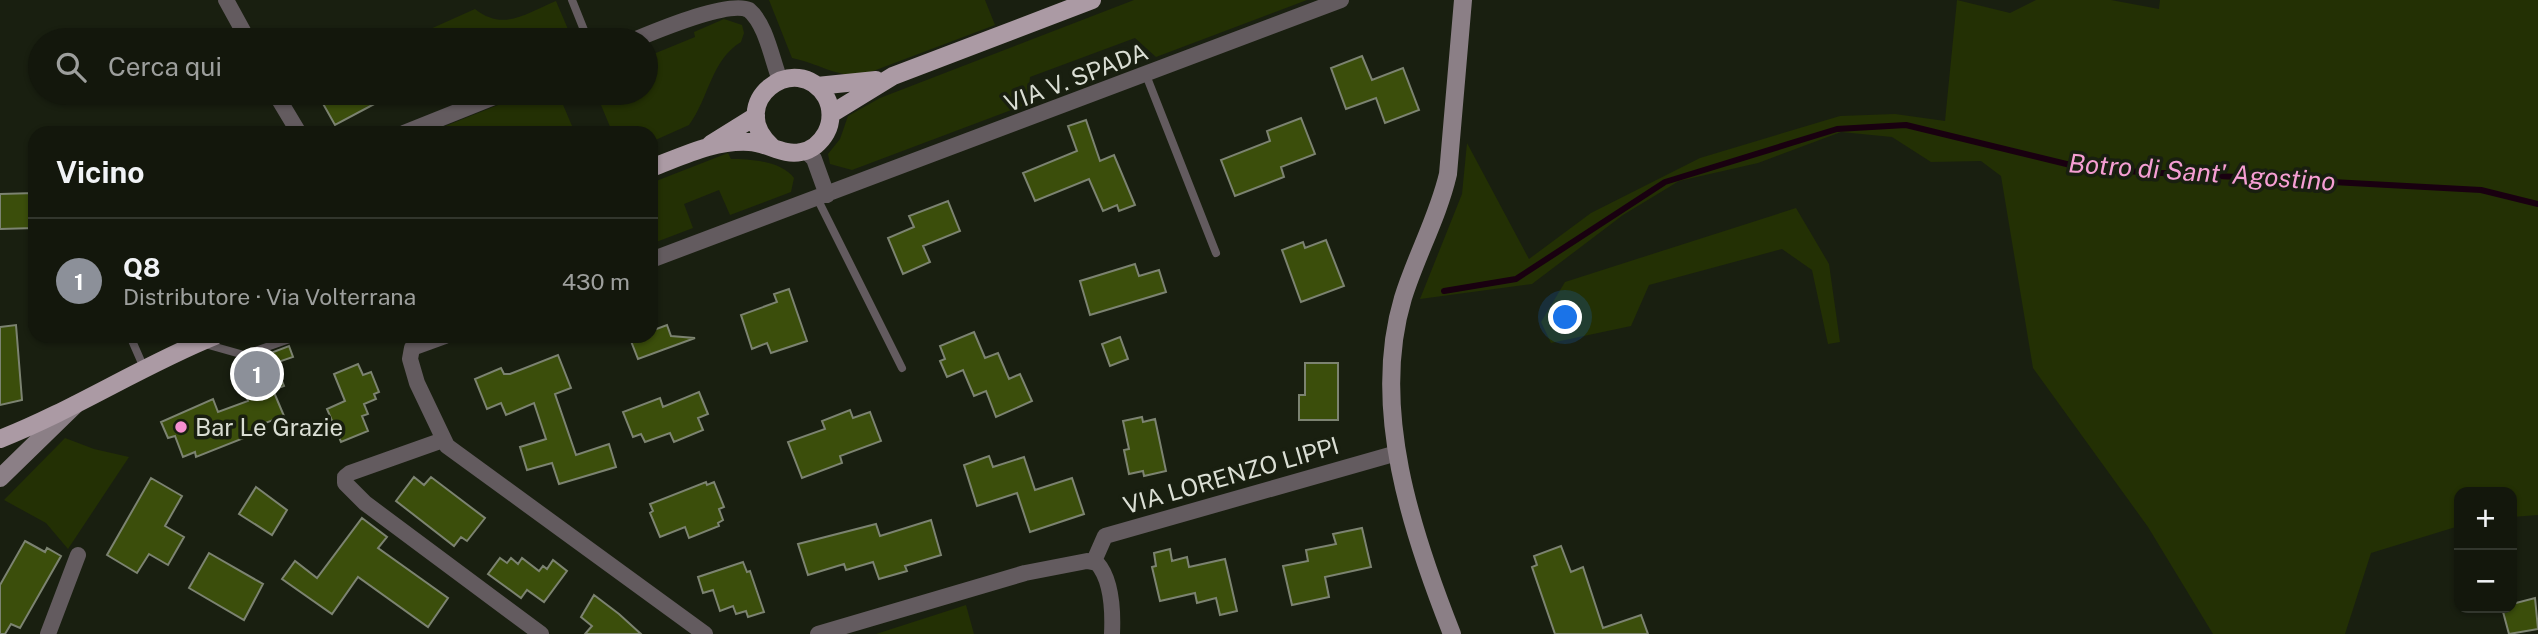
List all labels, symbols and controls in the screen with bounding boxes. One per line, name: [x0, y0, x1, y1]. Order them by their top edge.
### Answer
search box: [28, 28, 658, 105]
street label: VIA V. SPADA: [1000, 37, 1152, 117]
icon: search: [52, 48, 90, 86]
text: Cerca qui: [108, 51, 222, 82]
water label: Botro di Sant' Agostino: [2067, 147, 2337, 197]
text: Vicino: [56, 154, 145, 190]
text: Q8: [123, 252, 161, 283]
text: 1: [74, 268, 84, 295]
text: 430 m: [562, 268, 630, 295]
text: Distributore · Via Volterrana: [123, 283, 416, 310]
your location: [1548, 300, 1582, 334]
pin: 1: [234, 348, 280, 400]
place label: Bar Le Grazie: [195, 413, 343, 441]
marker: Bar Le Grazie: [173, 419, 189, 435]
street label: VIA LORENZO LIPPI: [1120, 431, 1342, 519]
map controls: [2454, 487, 2517, 613]
button: +: [2454, 487, 2517, 550]
button: −: [2454, 550, 2517, 613]

